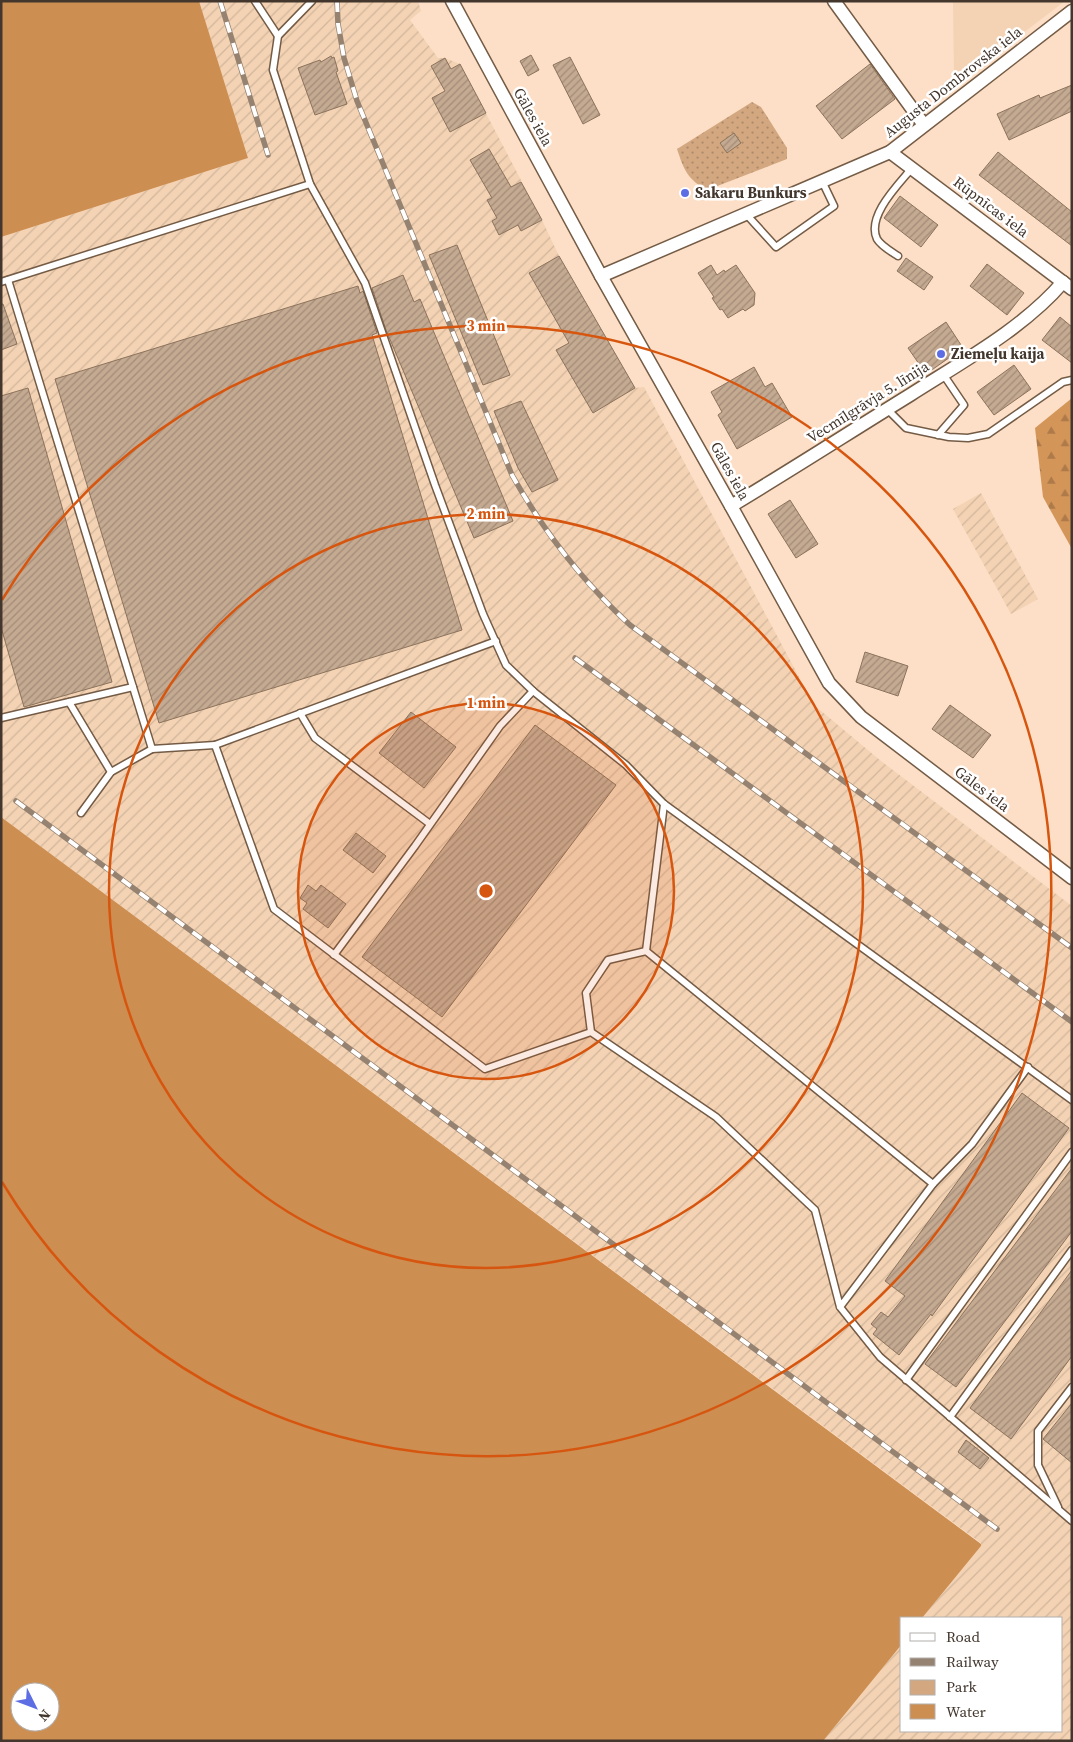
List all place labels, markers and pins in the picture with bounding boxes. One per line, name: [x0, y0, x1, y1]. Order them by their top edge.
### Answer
place label: Sakaru Bunkurs: [695, 182, 807, 203]
marker: Sakaru Bunkurs: [679, 187, 691, 199]
place label: Ziemeļu kaija: [951, 343, 1045, 364]
marker: Ziemeļu kaija: [935, 348, 947, 360]
centre of rings: [477, 882, 495, 900]

